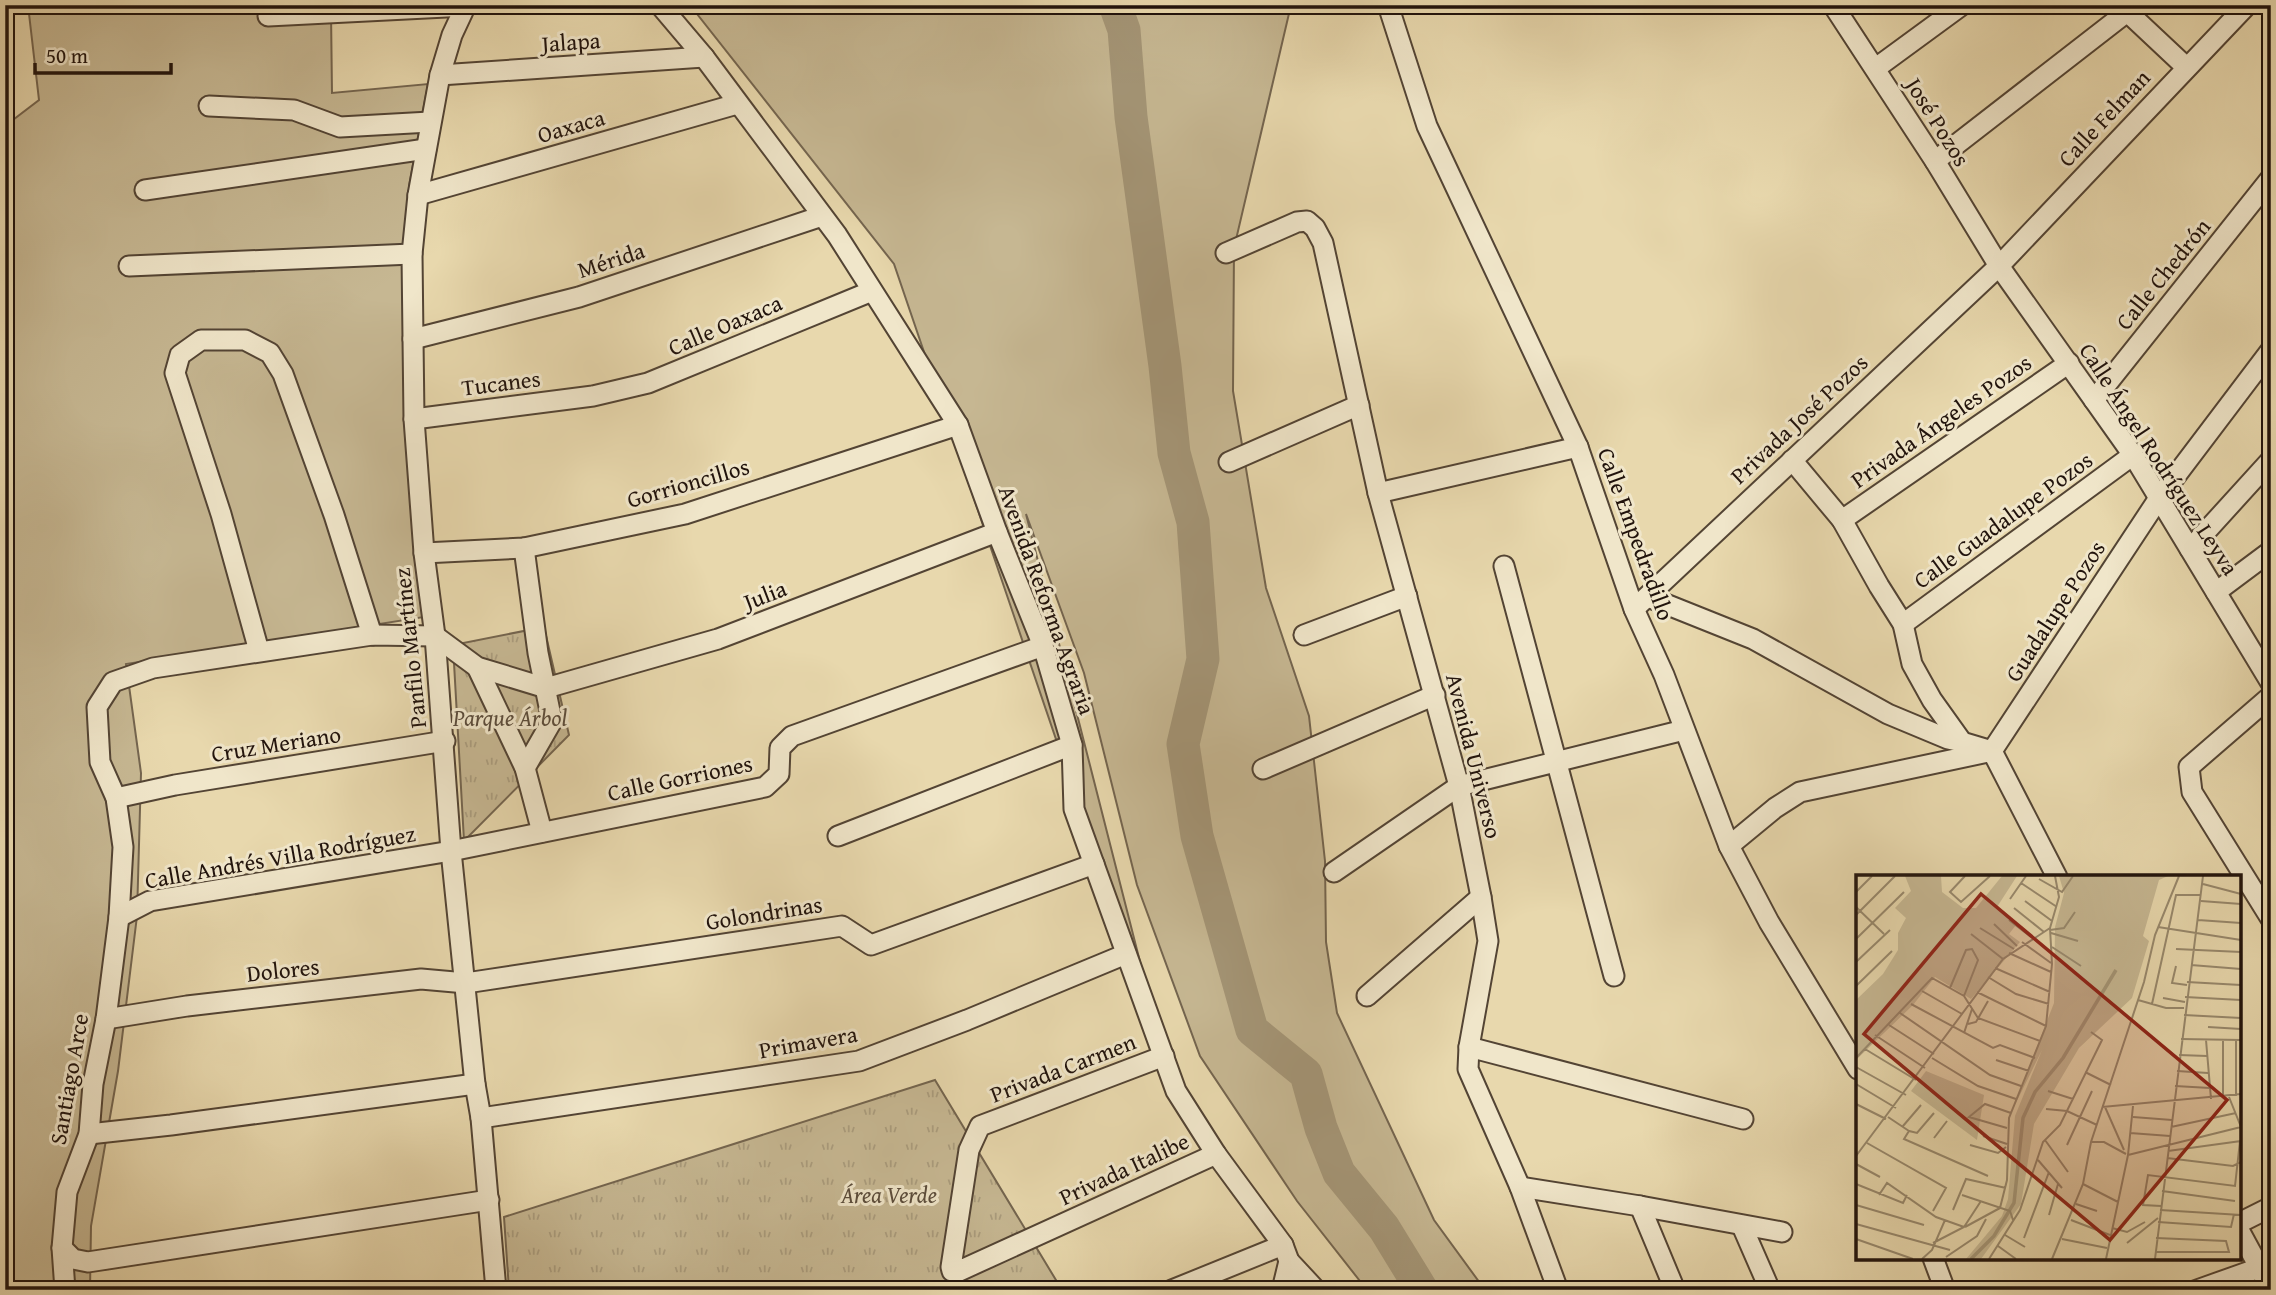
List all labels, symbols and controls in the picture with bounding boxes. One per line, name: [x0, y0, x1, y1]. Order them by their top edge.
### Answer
street label: Jalapa: [538, 23, 602, 60]
scale bar: [35, 32, 172, 76]
text: 50 m: [46, 40, 88, 71]
street label: Calle Felman: [2050, 62, 2157, 174]
street label: José Pozos: [1897, 68, 1979, 172]
street label: Oaxaca: [533, 100, 608, 151]
street label: Calle Chedrón: [2107, 211, 2218, 336]
street label: Mérida: [573, 233, 649, 286]
street label: Calle Oaxaca: [663, 286, 787, 363]
street label: Calle Ángel Rodríguez Leyva: [2072, 336, 2247, 581]
street label: Privada José Pozos: [1723, 346, 1875, 491]
street label: Privada Ángeles Pozos: [1844, 346, 2038, 495]
street label: Tucanes: [460, 361, 542, 404]
street label: Calle Empedradillo: [1590, 443, 1683, 625]
street label: Calle Guadalupe Pozos: [1906, 443, 2099, 596]
street label: Gorrioncillos: [623, 449, 753, 516]
street label: Avenida Reforma Agraria: [991, 481, 1104, 719]
street label: Guadalupe Pozos: [1997, 534, 2113, 688]
street label: Panfilo Martínez: [385, 566, 434, 730]
street label: Julia: [736, 571, 791, 619]
street label: Avenida Universo: [1438, 670, 1511, 842]
park label: Parque Árbol: [452, 701, 567, 734]
street label: Cruz Meriano: [209, 717, 343, 770]
street label: Calle Gorriones: [604, 746, 755, 809]
street label: Calle Andrés Villa Rodríguez: [142, 816, 418, 897]
inset map: [1856, 875, 2241, 1260]
street label: Golondrinas: [703, 887, 825, 938]
street label: Dolores: [245, 949, 321, 990]
street label: Santiago Arce: [41, 1011, 96, 1147]
street label: Primavera: [756, 1017, 860, 1066]
street label: Privada Carmen: [985, 1025, 1141, 1110]
street label: Privada Italibe: [1053, 1124, 1194, 1213]
park label: Área Verde: [840, 1178, 937, 1211]

